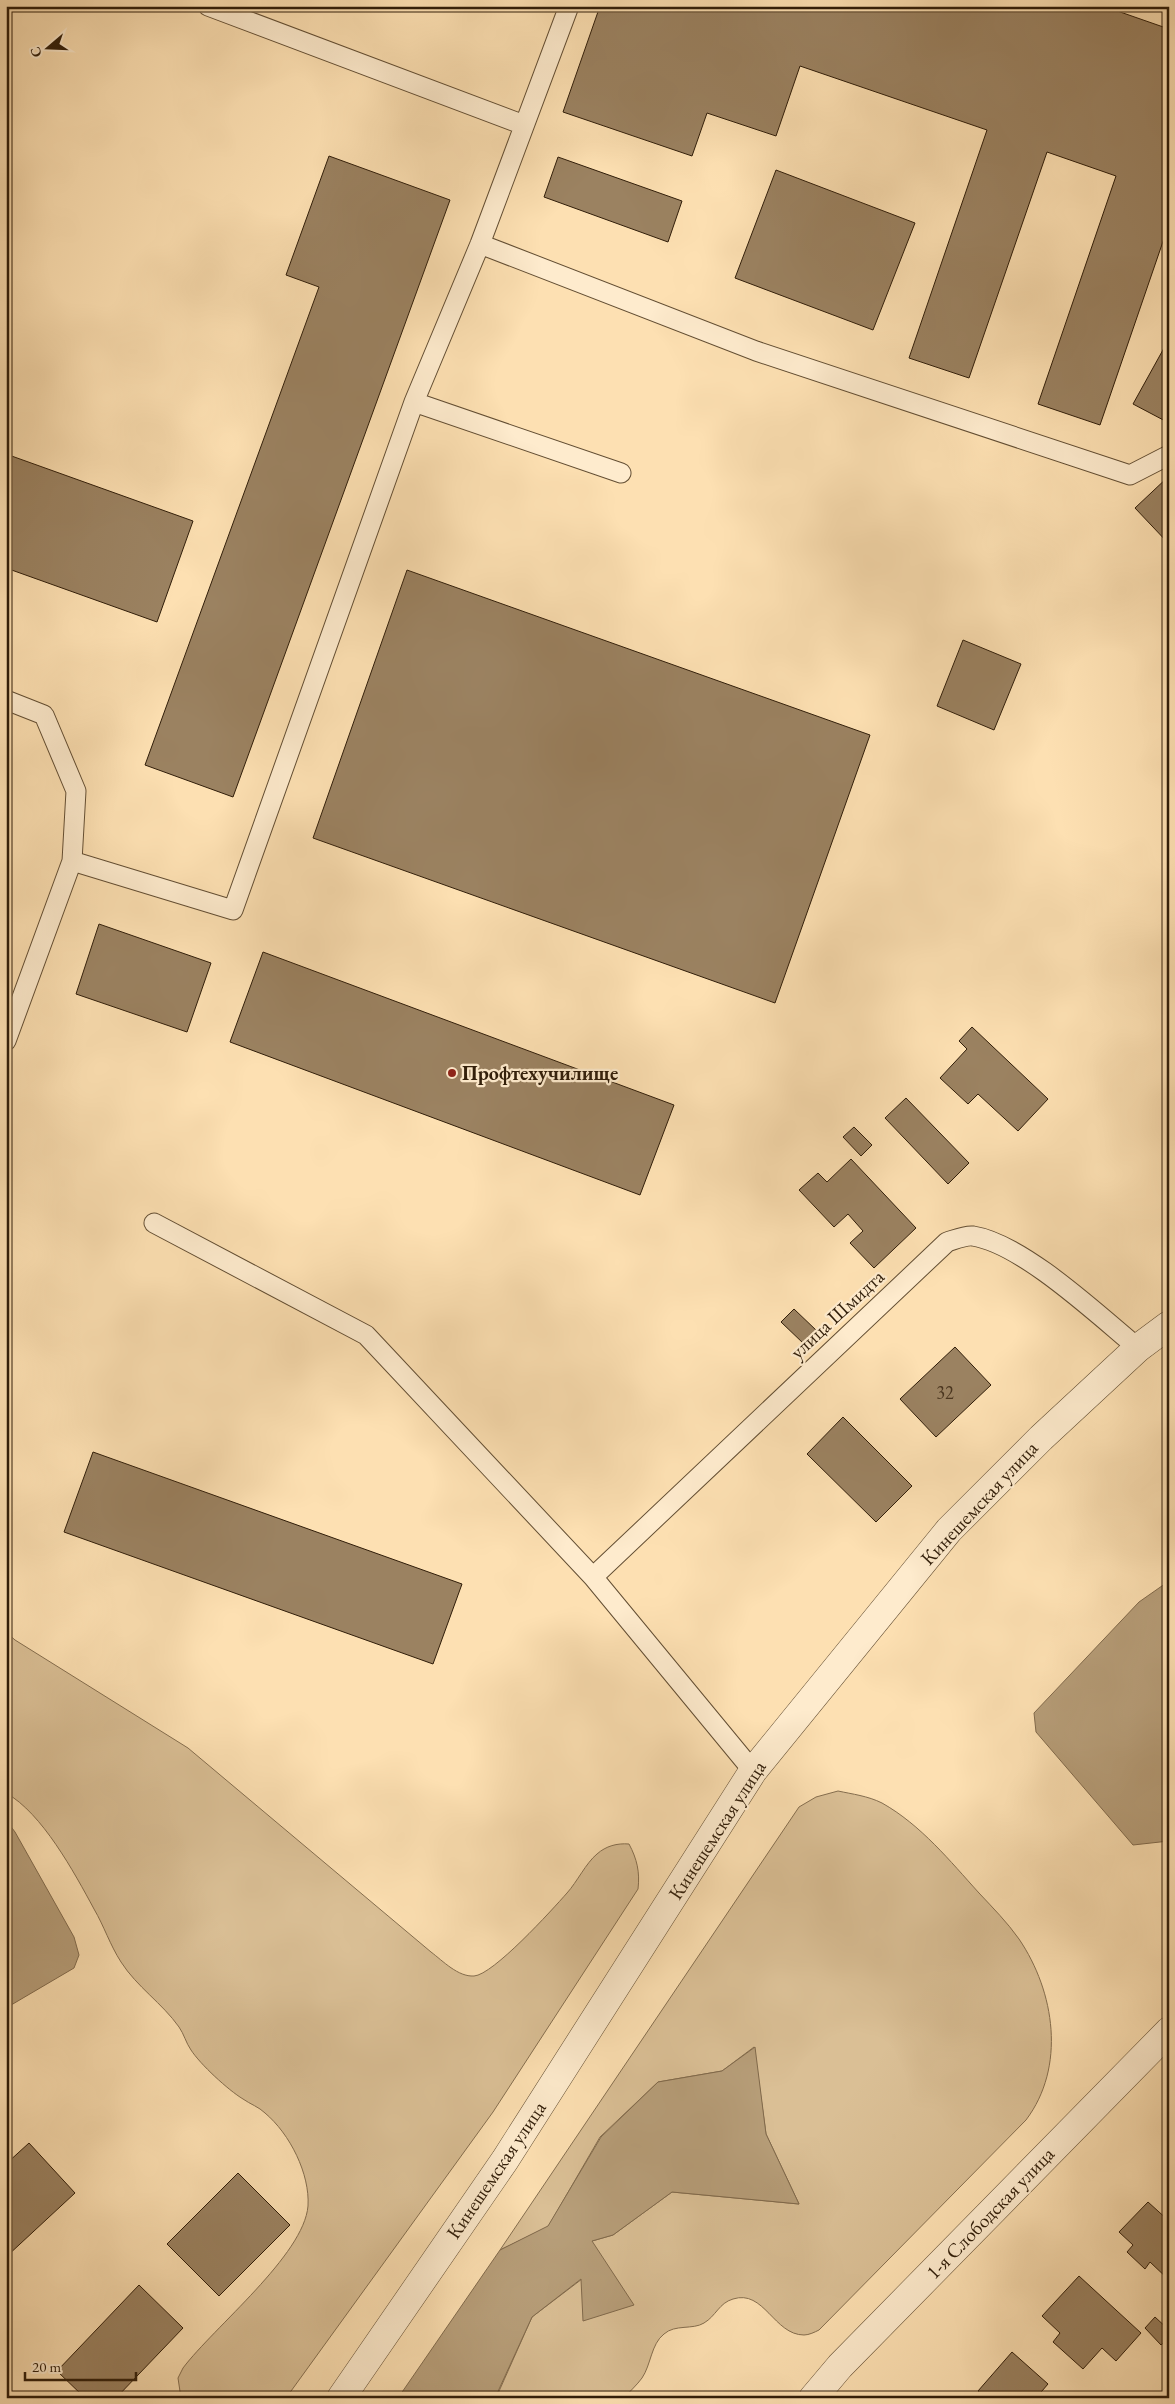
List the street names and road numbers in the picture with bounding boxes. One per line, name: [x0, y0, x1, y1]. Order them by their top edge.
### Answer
street label: улица Шмидта: [784, 1264, 890, 1364]
street label: Кинешемская улица: [915, 1435, 1043, 1571]
street label: Кинешемская улица: [662, 1755, 772, 1905]
street label: Кинешемская улица: [440, 2096, 552, 2244]
street label: 1-я Слободская улица: [920, 2141, 1060, 2285]

